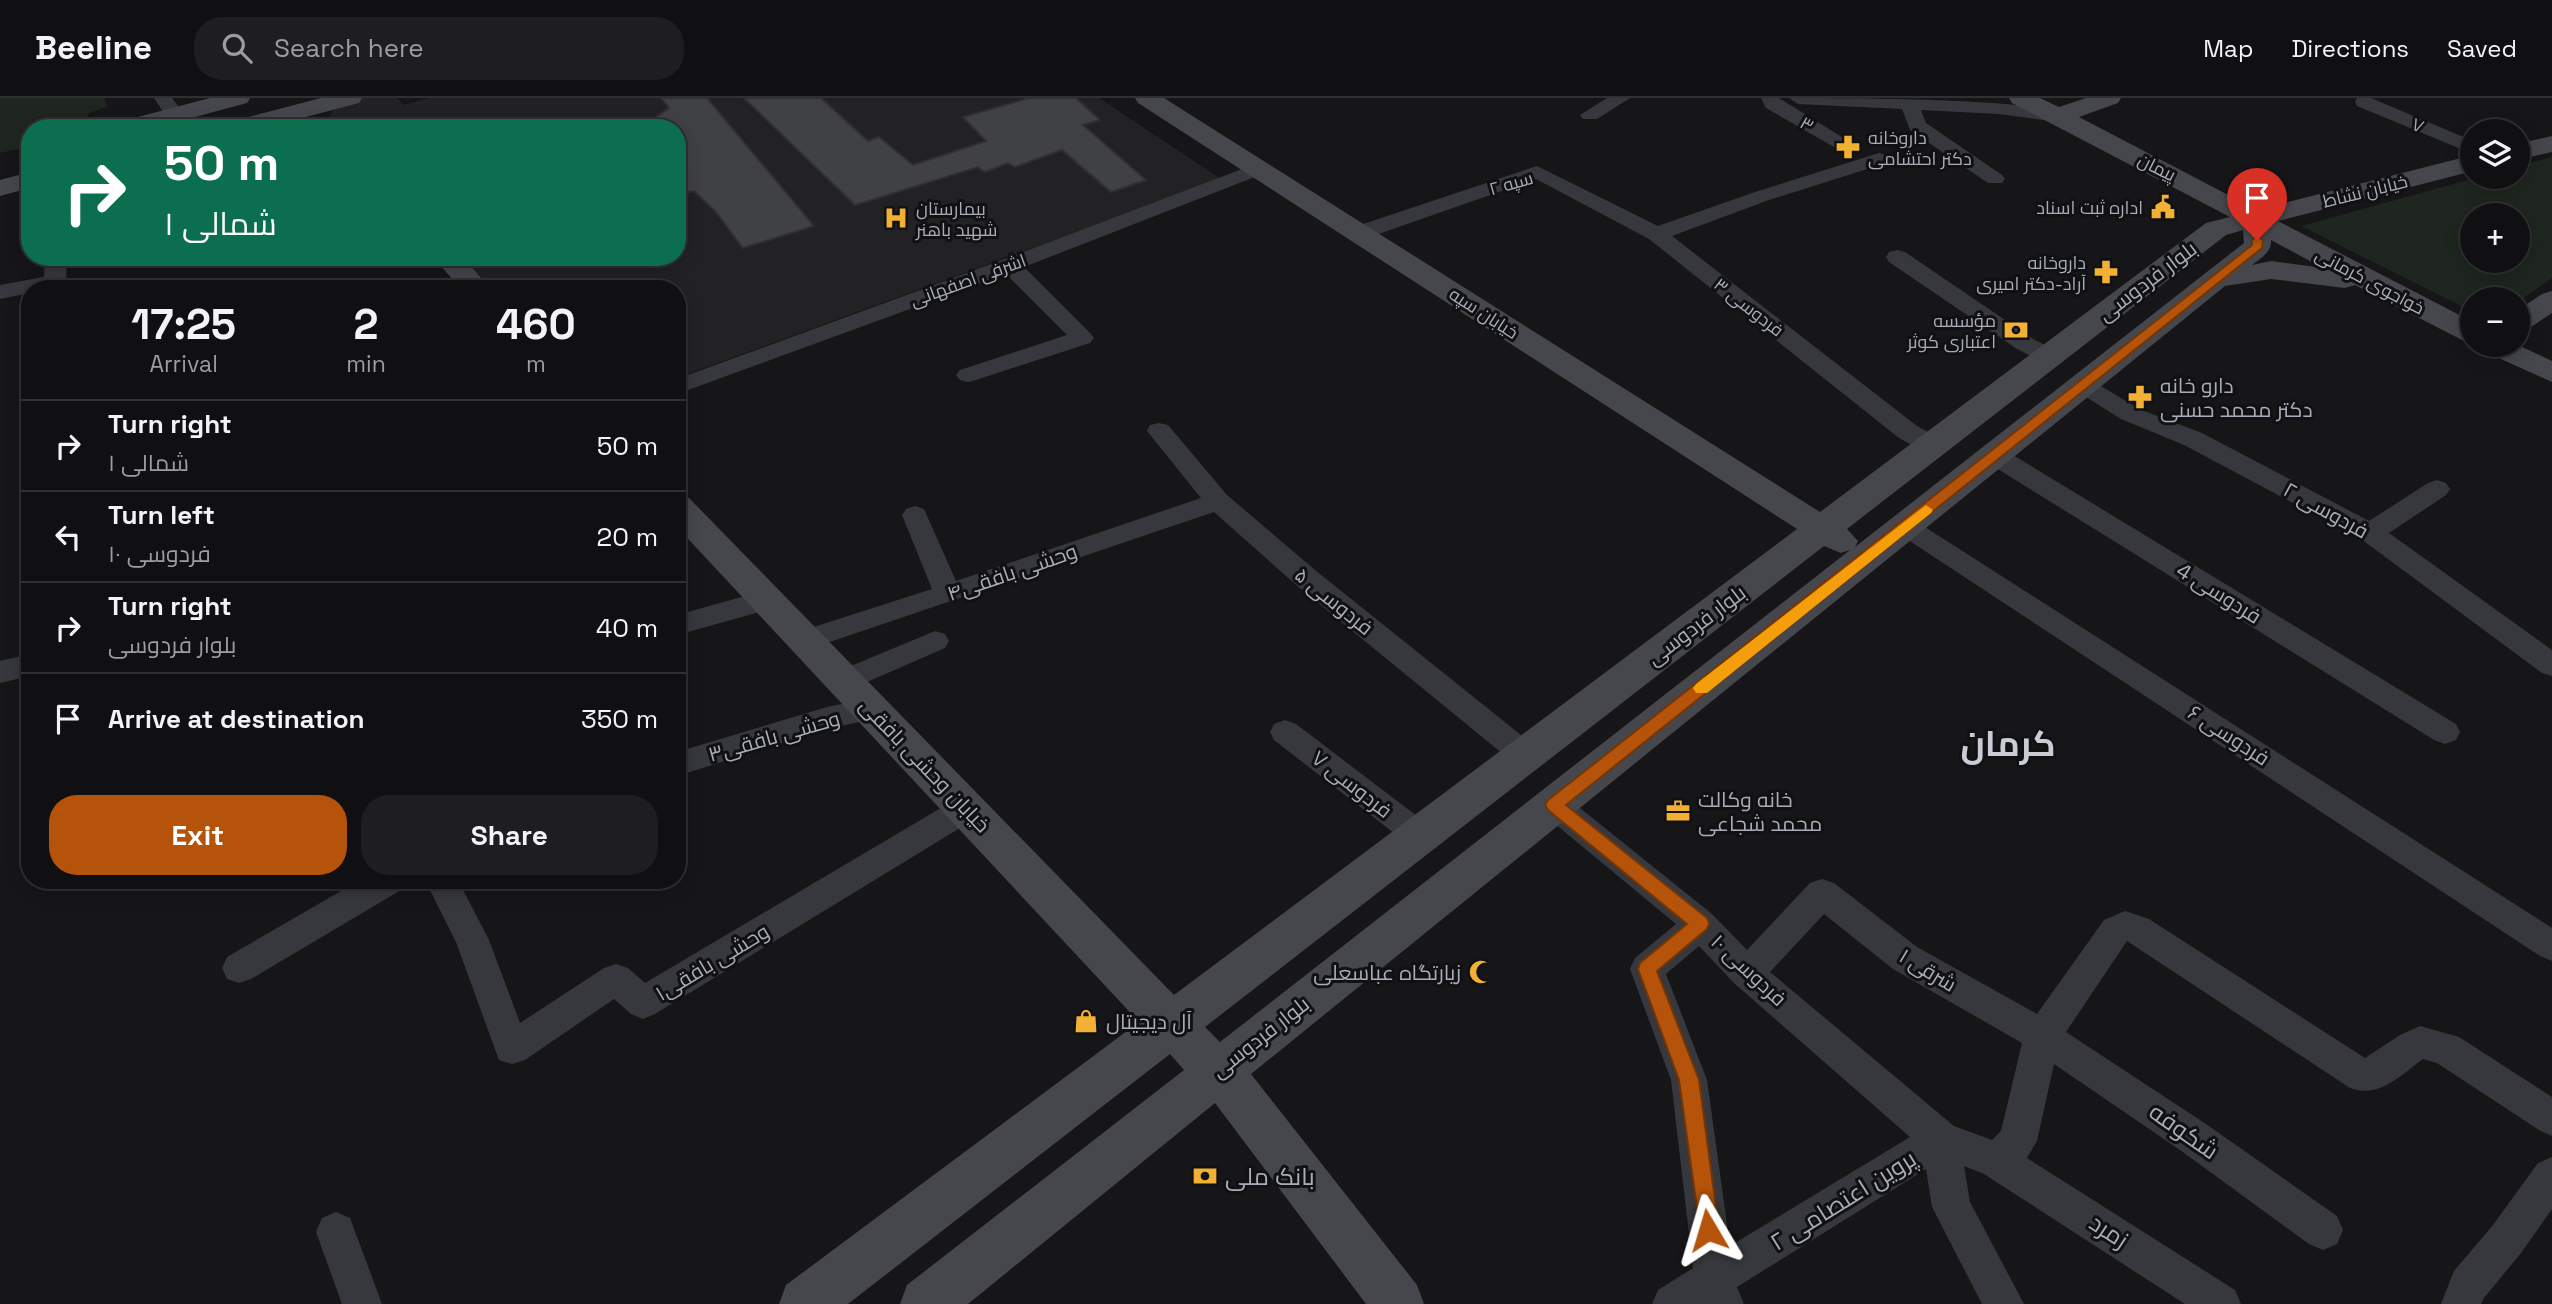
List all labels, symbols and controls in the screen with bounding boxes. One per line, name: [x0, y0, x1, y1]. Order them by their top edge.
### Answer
search box: [194, 17, 684, 80]
text: Beeline: [35, 27, 152, 69]
icon: search: [218, 29, 256, 67]
text: Search here: [274, 31, 424, 65]
text: Map: [2203, 33, 2253, 64]
text: Directions: [2291, 33, 2409, 64]
text: Saved: [2447, 33, 2517, 64]
street label: ۳: [1796, 111, 1818, 137]
street label: ۷: [2408, 112, 2428, 138]
map controls: [2460, 119, 2530, 357]
button: layers: [2460, 119, 2530, 189]
place label: داروخانه دکتر احتشامی: [1868, 126, 1972, 170]
text: 50 m: [164, 132, 279, 194]
pharmacy icon: داروخانه دکتر احتشامی: [1834, 133, 1862, 161]
icon: right: [49, 147, 140, 238]
street label: پیمان: [2134, 148, 2180, 187]
street label: سپه ۲: [1486, 166, 1536, 200]
pin: [2227, 168, 2287, 240]
street label: خیابان نشاط: [2320, 169, 2410, 213]
icon: arrive: [2238, 179, 2276, 217]
public building icon: اداره ثبت اسناد: [2149, 193, 2177, 221]
place label: اداره ثبت اسناد: [2036, 196, 2143, 219]
place label: بیمارستان شهید باهنر: [915, 197, 997, 241]
button: +: [2460, 203, 2530, 273]
text: شمالی ۱: [164, 204, 277, 244]
hospital icon: بیمارستان شهید باهنر: [882, 204, 910, 232]
street label: بلوار فردوسی: [2092, 235, 2202, 327]
street label: خواجوی کرمانی: [2311, 243, 2429, 319]
street label: اشرفی اصفهانی: [907, 248, 1029, 312]
place label: داروخانه آراد-دکتر امیری: [1976, 251, 2086, 295]
pharmacy icon: داروخانه آراد-دکتر امیری: [2092, 258, 2120, 286]
street label: فردوسی ۳: [1709, 273, 1789, 341]
street label: خیابان سپه: [1445, 282, 1523, 344]
button: −: [2460, 287, 2530, 357]
text: 17:25: [131, 298, 236, 351]
text: 2: [354, 298, 378, 351]
text: 460: [496, 298, 576, 351]
place label: مؤسسه اعتباری کوثر: [1906, 309, 1996, 353]
bank icon: مؤسسه اعتباری کوثر: [2002, 316, 2030, 344]
text: Arrival: [149, 349, 218, 379]
text: min: [346, 349, 386, 379]
text: m: [526, 349, 546, 379]
place label: دارو خانه دکتر محمد حسنی: [2160, 372, 2313, 423]
pharmacy icon: دارو خانه دکتر محمد حسنی: [2126, 383, 2154, 411]
text: Turn right: [108, 407, 232, 441]
icon: right: [49, 427, 87, 465]
text: 50 m: [597, 429, 658, 463]
text: شمالی ۱: [108, 448, 189, 478]
street label: فردوسی ۲: [2279, 476, 2373, 544]
text: Turn left: [108, 498, 215, 532]
icon: left: [49, 518, 87, 556]
text: 20 m: [597, 520, 658, 554]
street label: وحشی بافقی۴: [943, 537, 1081, 607]
text: فردوسی ۱۰: [108, 539, 211, 569]
street label: فردوسی 4: [2172, 556, 2266, 630]
street label: فردوسی ۵: [1289, 561, 1379, 641]
street label: بلوار فردوسی: [1641, 579, 1751, 671]
text: Turn right: [108, 589, 232, 623]
icon: right: [49, 609, 87, 647]
text: 40 m: [596, 611, 658, 645]
text: بلوار فردوسی: [108, 630, 237, 660]
street label: خیابان وحشی بافقی: [854, 692, 996, 838]
street label: فردوسی ۶: [2183, 699, 2275, 771]
icon: arrive: [49, 700, 87, 738]
text: Arrive at destination: [108, 702, 365, 736]
text: 350 m: [581, 702, 658, 736]
street label: وحشی بافقی۳: [705, 704, 843, 768]
district label: کرمان: [1960, 722, 2056, 766]
street label: فردوسی ۷: [1306, 744, 1398, 824]
place label: خانه وکالت محمد شجاعی: [1698, 786, 1822, 837]
button: Exit: [49, 795, 347, 875]
button: Share: [361, 795, 658, 875]
office icon: خانه وکالت محمد شجاعی: [1664, 797, 1692, 825]
street label: وحشی بافقی۱: [650, 917, 774, 1007]
street label: فردوسی ۱۰: [1706, 928, 1792, 1012]
street label: شرقی ۱: [1894, 942, 1962, 998]
mosque icon: زیارتگاه عباسعلی: [1467, 958, 1495, 986]
place label: زیارتگاه عباسعلی: [1313, 959, 1461, 986]
street label: بلوار فردوسی: [1205, 990, 1315, 1084]
shop icon: آل دیجیتال: [1072, 1007, 1100, 1035]
place label: آل دیجیتال: [1106, 1008, 1192, 1035]
street label: شکوفه: [2143, 1096, 2225, 1166]
street label: پروین اعتصامی ۲: [1764, 1142, 1923, 1258]
place label: بانک ملی: [1225, 1161, 1315, 1192]
bank icon: بانک ملی: [1191, 1162, 1219, 1190]
position arrow: [1671, 1193, 1745, 1267]
street label: زمرد: [2084, 1207, 2134, 1255]

